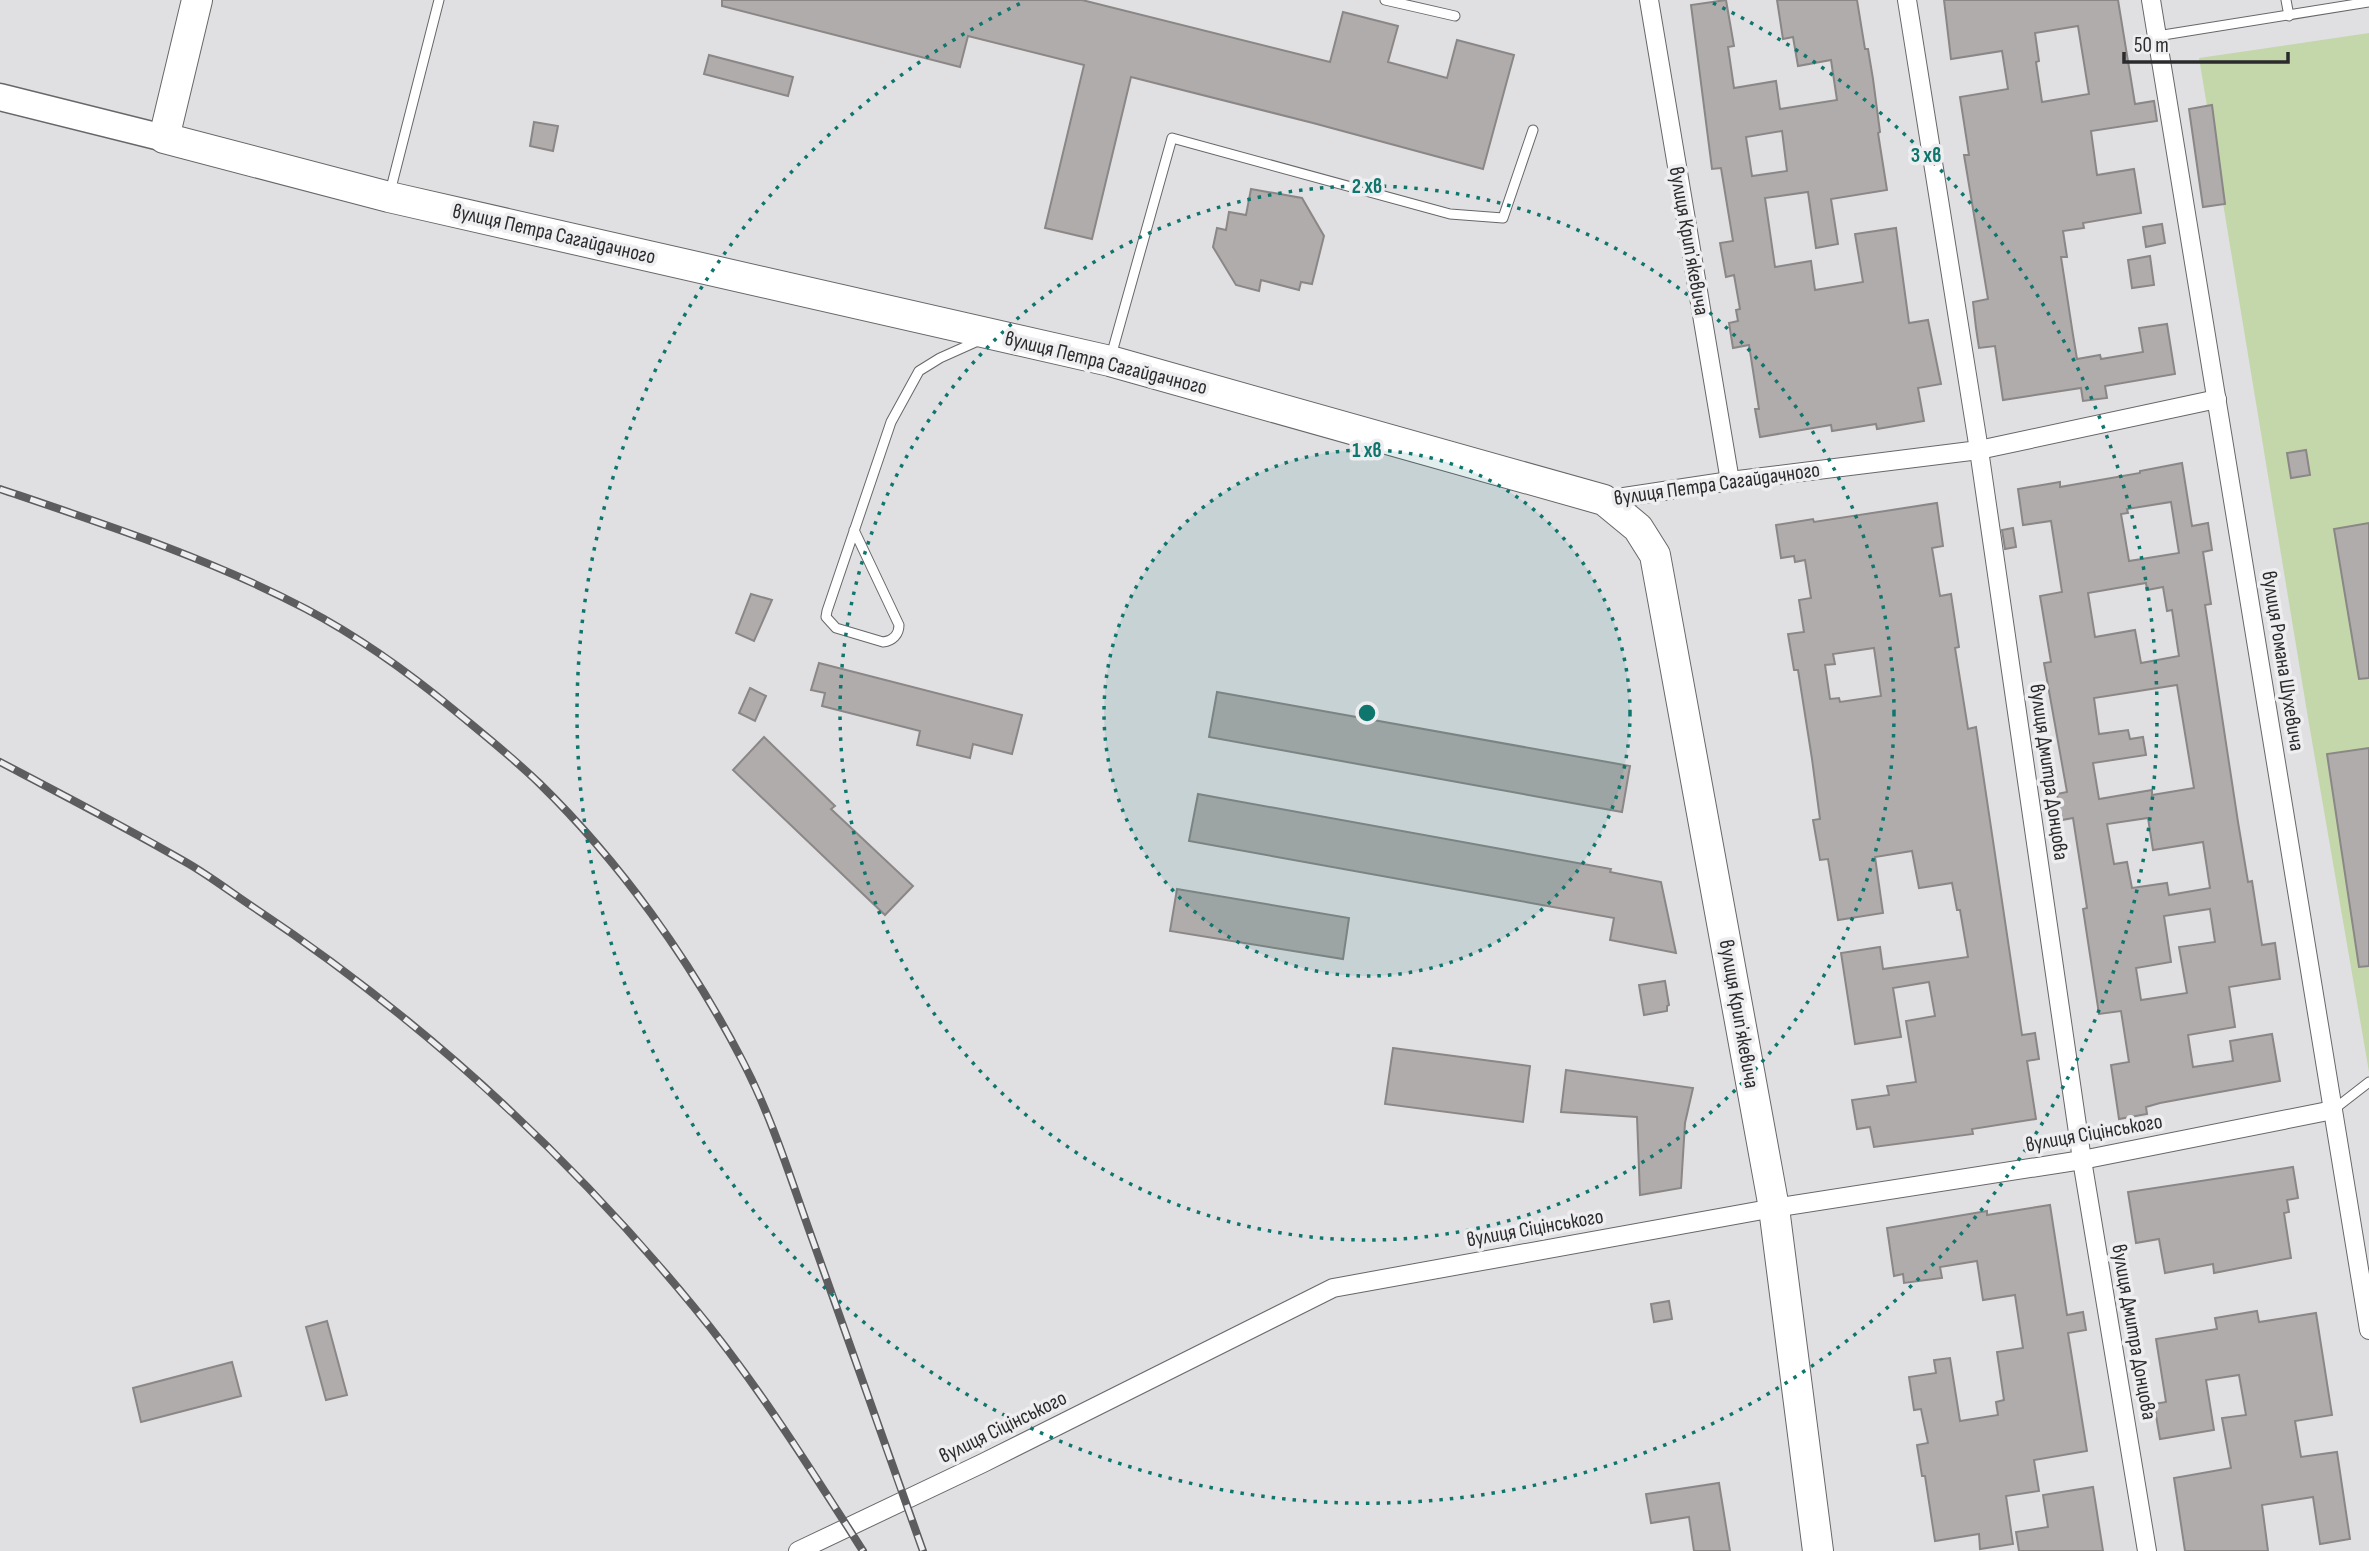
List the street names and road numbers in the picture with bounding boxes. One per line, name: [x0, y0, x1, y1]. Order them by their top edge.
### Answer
street label: вулиця Крипʼякевича: [1664, 165, 1714, 317]
street label: вулиця Петра Сагайдачного: [450, 198, 658, 270]
street label: вулиця Петра Сагайдачного: [1002, 326, 1210, 400]
street label: вулиця Петра Сагайдачного: [1612, 457, 1822, 511]
street label: вулиця Романа Шухевича: [2256, 569, 2310, 753]
street label: вулиця Дмитра Донцова: [2024, 682, 2074, 862]
street label: вулиця Крипʼякевича: [1714, 938, 1764, 1090]
street label: вулиця Сіцінського: [2024, 1109, 2164, 1157]
street label: вулиця Сіцінського: [1465, 1204, 1605, 1252]
street label: вулиця Дмитра Донцова: [2106, 1242, 2162, 1422]
street label: вулиця Сіцінського: [935, 1385, 1071, 1469]

